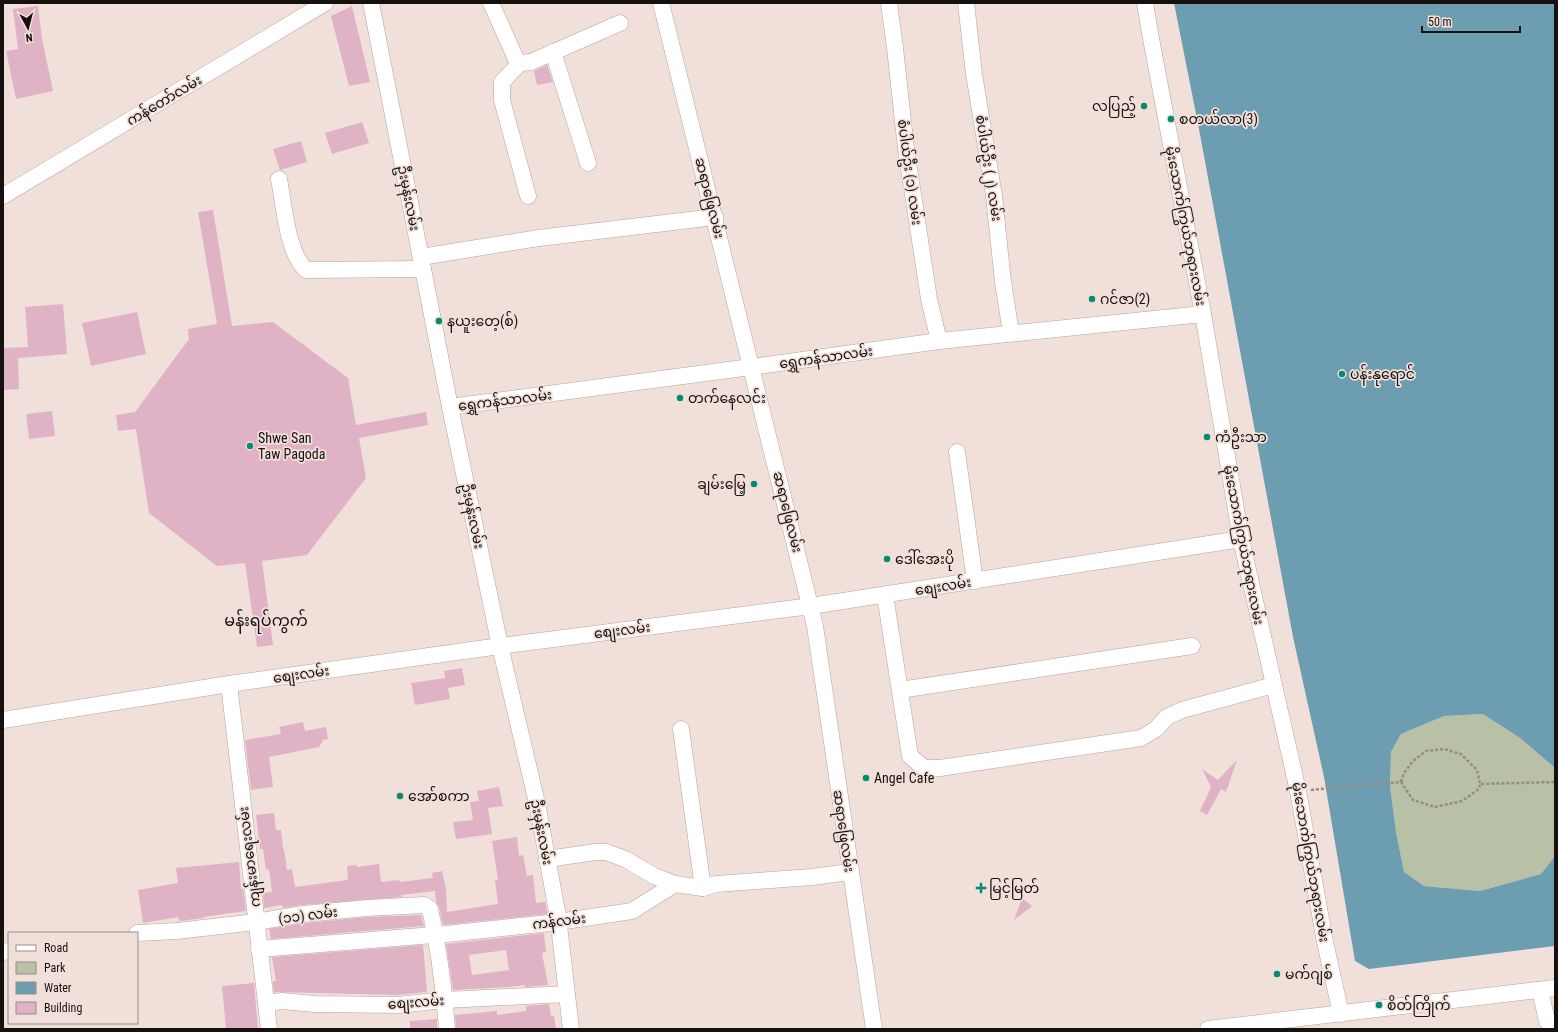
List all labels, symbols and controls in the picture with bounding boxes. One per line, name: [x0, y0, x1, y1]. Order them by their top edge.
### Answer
north arrow: [8, 8, 48, 48]
scale bar: [1422, 8, 1520, 34]
text: 50 m: [1428, 15, 1452, 29]
text: N: [25, 31, 33, 44]
street label: ကန်တော်လမ်း: [123, 70, 206, 132]
place label: လပြည့်: [1092, 96, 1136, 118]
marker: လပြည့်: [1139, 101, 1149, 111]
place label: စတယ်လာ(3): [1179, 109, 1258, 128]
street label: စံပါယ်ဦး (၂) လမ်း: [969, 113, 1007, 223]
marker: စတယ်လာ(3): [1166, 114, 1176, 124]
street label: စံပါယ်ဦး (၁) လမ်း: [891, 118, 927, 226]
street label: မိုးသောက်ကြွယ်ဘုရားလမ်း: [1159, 144, 1211, 308]
street label: ဆရာဖြေလမ်း: [688, 155, 730, 241]
street label: ဦးမှန်းလမ်း: [391, 163, 425, 233]
place label: ဂင်ဇာ(2): [1100, 289, 1150, 308]
marker: ဂင်ဇာ(2): [1087, 294, 1097, 304]
place label: နယူးတေ့(စ်): [447, 311, 518, 333]
marker: နယူးတေ့(စ်): [434, 316, 444, 326]
street label: ‌ရွှေကန်သာလမ်း: [778, 341, 874, 375]
place label: ပန်းနုရောင်: [1350, 364, 1415, 386]
marker: ပန်းနုရောင်: [1337, 369, 1347, 379]
street label: ‌ရွှေကန်သာလမ်း: [457, 384, 553, 418]
place label: တက်နေလင်း: [688, 388, 766, 410]
marker: တက်နေလင်း: [675, 393, 685, 403]
place label: ကံဦးသာ: [1215, 427, 1267, 449]
place label: Shwe San Taw Pagoda: [258, 430, 326, 462]
marker: ကံဦးသာ: [1202, 432, 1212, 442]
marker: Shwe San Taw Pagoda: [245, 441, 255, 451]
street label: မိုးသောက်ကြွယ်ဘုရားလမ်း: [1217, 463, 1269, 627]
street label: ဆရာဖြေလမ်း: [766, 469, 808, 555]
place label: ချမ်းမြေ့: [697, 474, 746, 496]
marker: ချမ်းမြေ့: [749, 479, 759, 489]
street label: ဦးမှန်းလမ်း: [454, 481, 490, 551]
place label: ဒေါ်အေးပို: [895, 549, 954, 571]
marker: ဒေါ်အေးပို: [882, 554, 892, 564]
street label: စျေးလမ်း: [913, 572, 973, 602]
district label: မန်းရပ်ကွက်: [224, 609, 308, 634]
street label: စျေးလမ်း: [593, 617, 652, 645]
street label: စျေးလမ်း: [272, 660, 331, 690]
place label: Angel Cafe: [874, 770, 935, 786]
marker: Angel Cafe: [861, 773, 871, 783]
street label: မိုးသောက်ကြွယ်ဘုရားလမ်း: [1285, 780, 1335, 944]
place label: အော်စကာ: [408, 786, 470, 804]
street label: ဆရာဖြေလမ်း: [826, 788, 860, 874]
marker: အော်စကာ: [395, 791, 405, 801]
street label: ဦးမှန်းလမ်း: [524, 797, 558, 867]
street label: ကျန်းမာရေးလမ်း: [233, 805, 267, 908]
place label: မြင့်မြတ်: [989, 878, 1039, 900]
marker: မြင့်မြတ်: [976, 883, 986, 893]
street label: (၁၁) လမ်း: [277, 901, 339, 928]
street label: ကန်လမ်း: [531, 908, 587, 936]
legend: [8, 932, 138, 1024]
text: Road: [44, 941, 68, 955]
text: Park: [44, 961, 66, 975]
place label: မက်ဂျစ်: [1285, 964, 1333, 986]
marker: မက်ဂျစ်: [1272, 969, 1282, 979]
text: Water: [44, 981, 72, 995]
street label: စျေးလမ်း: [387, 990, 445, 1016]
place label: စိတ်ကြိုက်: [1387, 995, 1451, 1017]
marker: စိတ်ကြိုက်: [1374, 1000, 1384, 1010]
text: Building: [44, 1001, 82, 1015]

